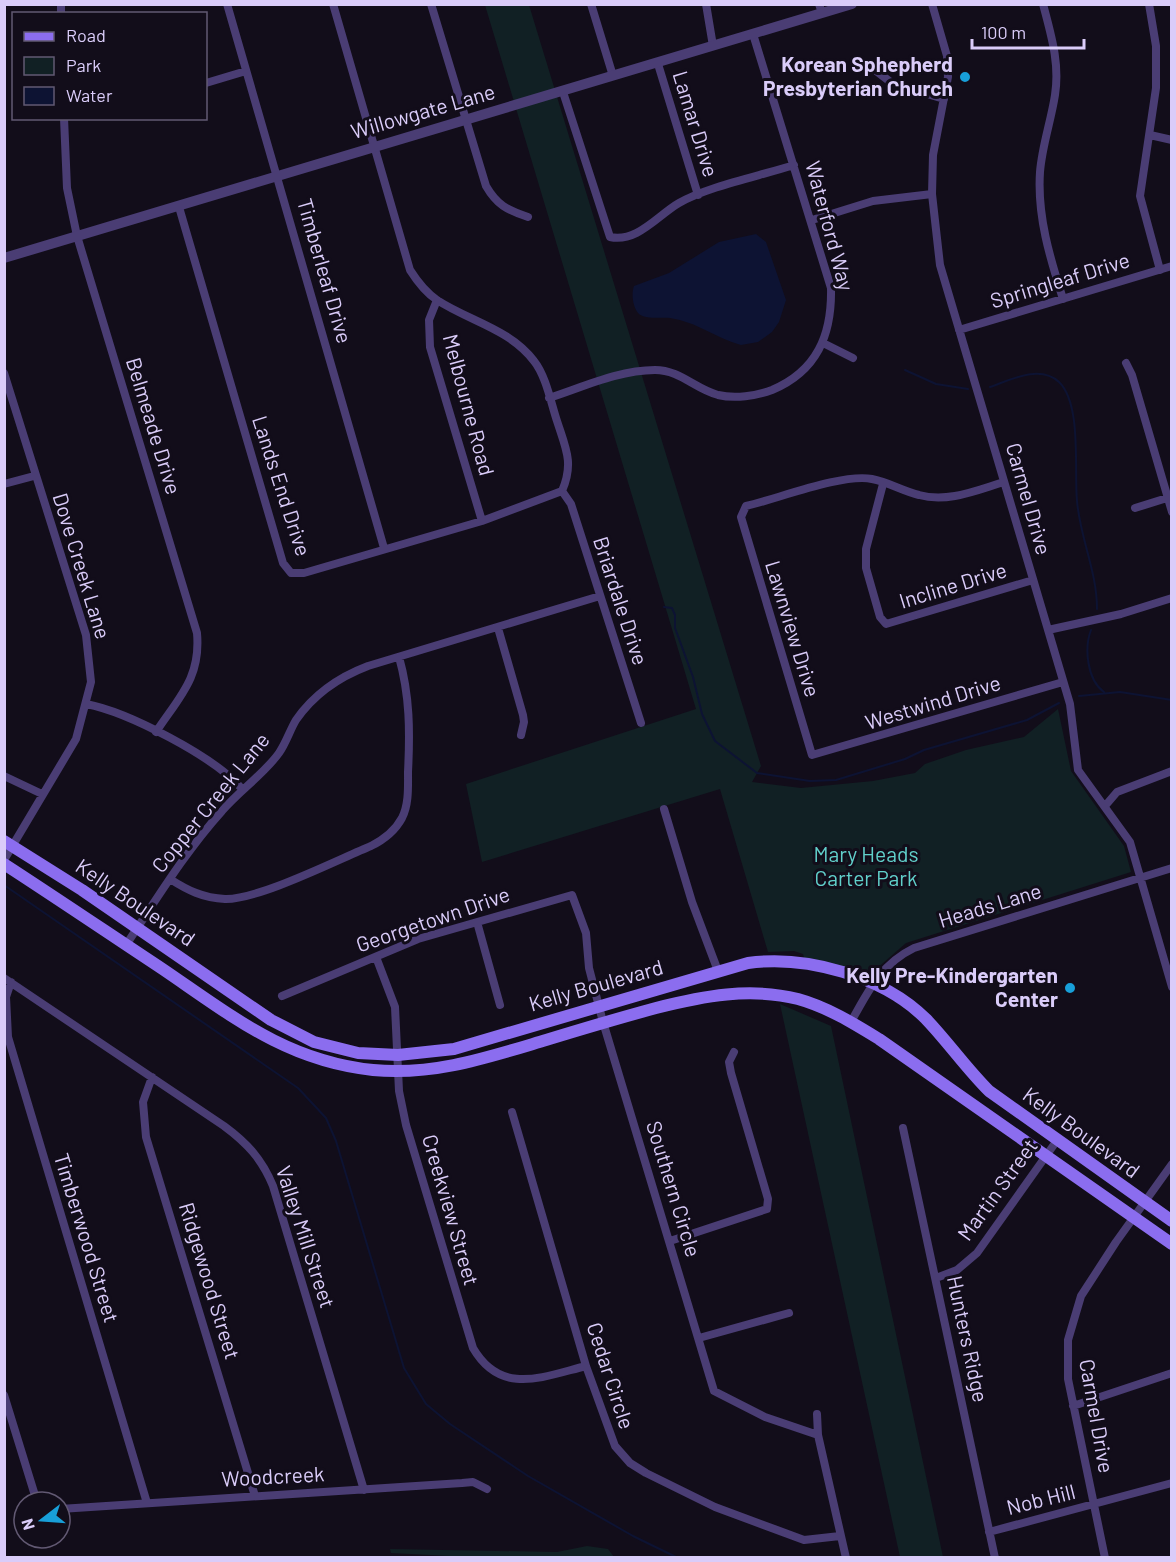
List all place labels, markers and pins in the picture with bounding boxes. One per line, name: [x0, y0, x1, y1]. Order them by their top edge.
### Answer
place label: Korean Sphepherd Presbyterian Church: [763, 51, 953, 100]
marker: Korean Sphepherd Presbyterian Church: [958, 70, 972, 84]
place label: Kelly Pre-Kindergarten Center: [846, 962, 1058, 1011]
marker: Kelly Pre-Kindergarten Center: [1063, 981, 1077, 995]

